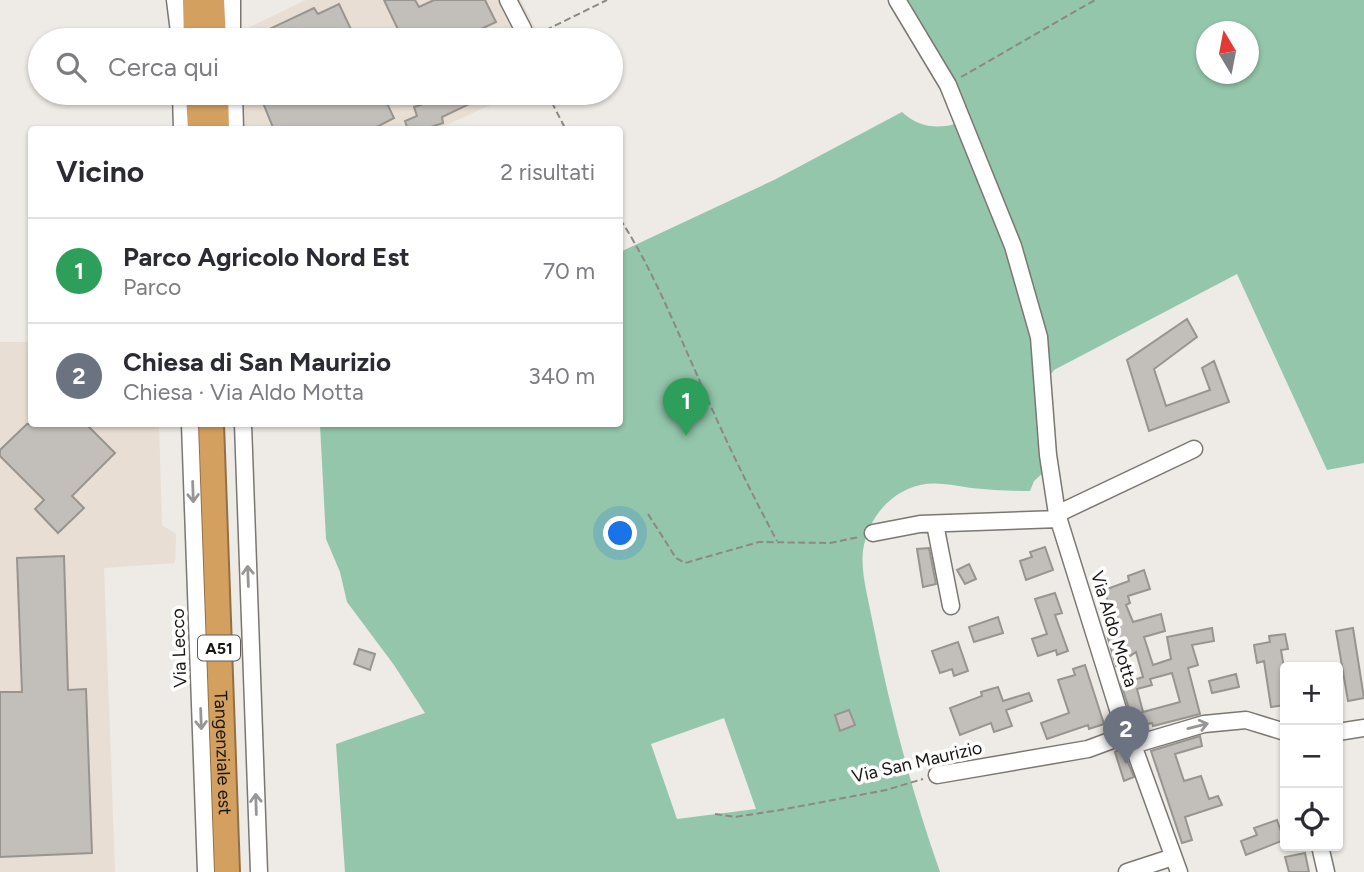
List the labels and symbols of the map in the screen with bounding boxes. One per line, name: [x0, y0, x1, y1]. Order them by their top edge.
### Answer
north arrow: [1196, 21, 1259, 84]
pin: 1: [663, 378, 709, 436]
one-way arrow: [186, 480, 199, 503]
your location: [603, 516, 637, 550]
one-way arrow: [242, 565, 255, 588]
street label: Via Aldo Motta: [1086, 568, 1142, 690]
street label: Via Lecco: [167, 608, 191, 688]
road number: A51: [198, 636, 240, 660]
street label: Tangenziale est: [210, 690, 236, 815]
pin: 2: [1103, 706, 1149, 764]
one-way arrow: [194, 707, 207, 730]
one-way arrow: [1186, 719, 1209, 732]
street label: Via San Maurizio: [850, 736, 984, 788]
one-way arrow: [250, 793, 263, 816]

